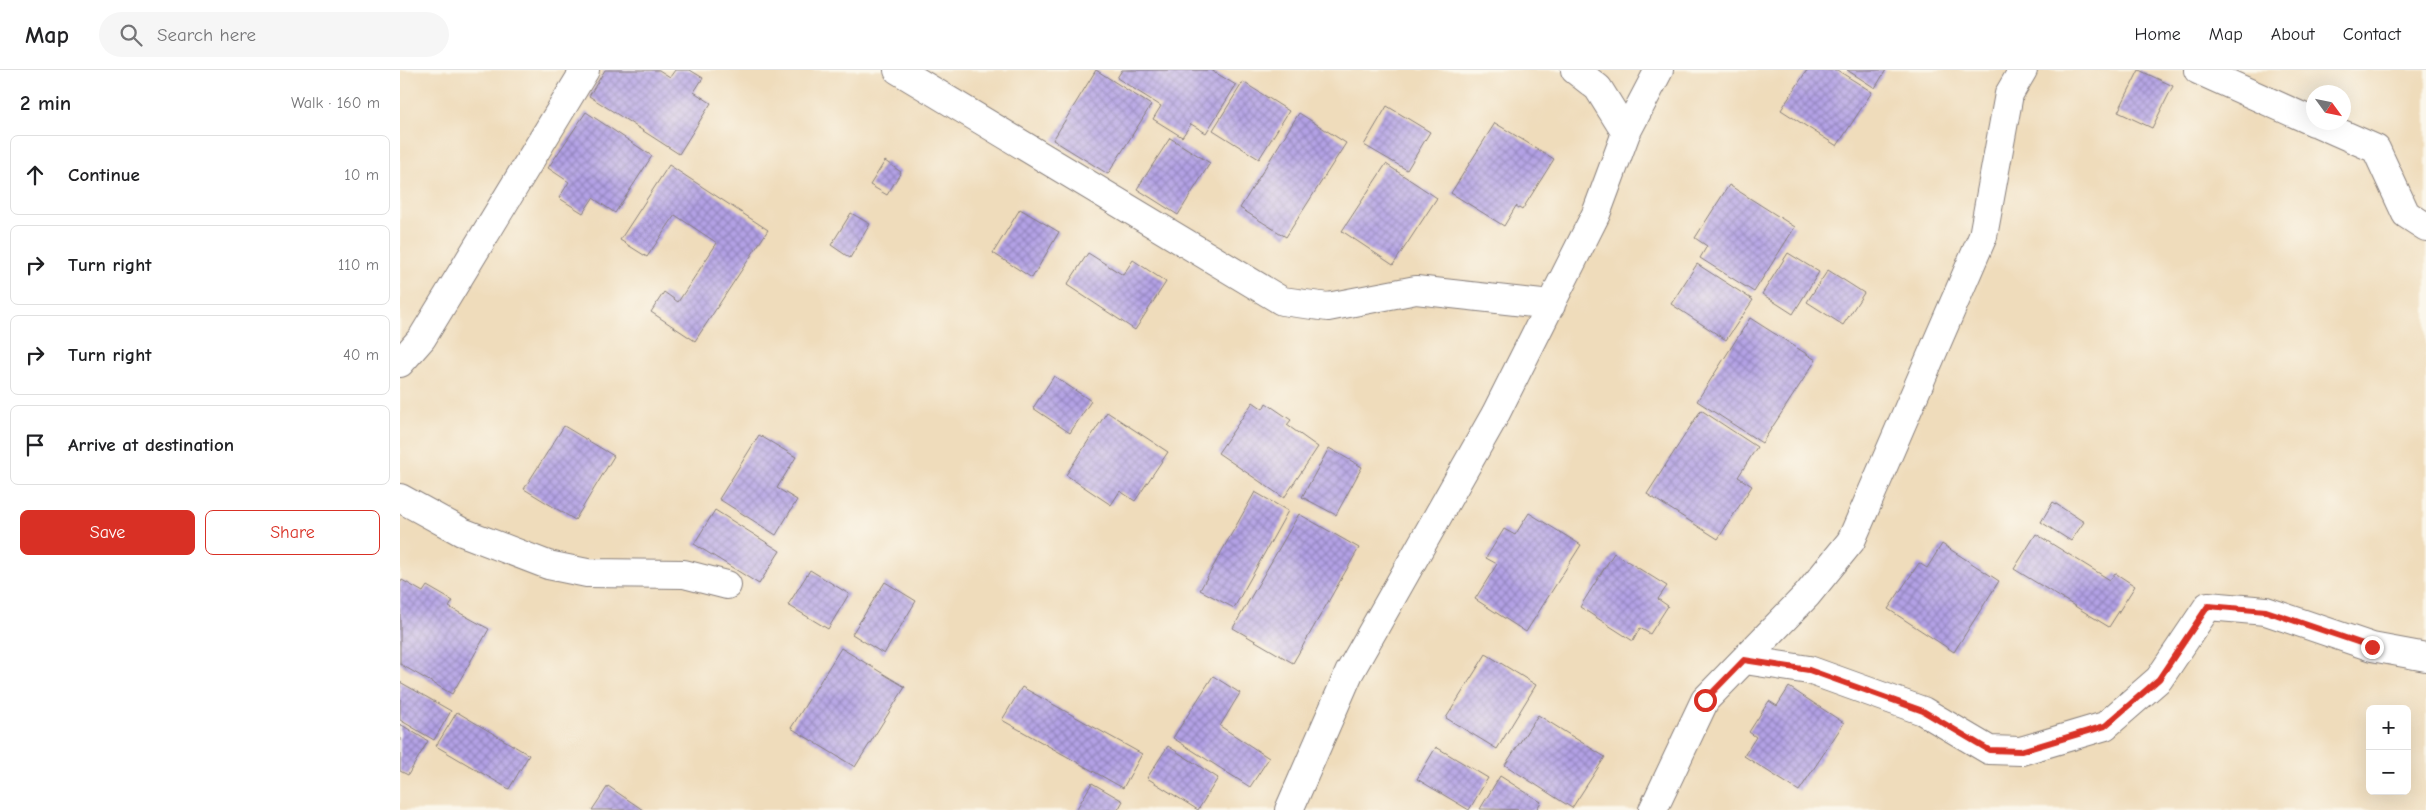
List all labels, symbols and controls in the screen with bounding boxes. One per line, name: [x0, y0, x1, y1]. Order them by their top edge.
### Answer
search box: [99, 12, 449, 57]
text: Map: [25, 21, 69, 49]
icon: search: [117, 21, 145, 49]
text: Search here: [157, 24, 256, 46]
text: Home: [2134, 24, 2181, 45]
text: Map: [2209, 24, 2243, 45]
text: About: [2271, 24, 2315, 45]
text: Contact: [2343, 24, 2401, 45]
north arrow: [2306, 85, 2351, 130]
text: 2 min: [20, 91, 71, 115]
text: Walk · 160 m: [291, 94, 380, 112]
icon: ahead: [21, 161, 49, 189]
text: Continue: [68, 164, 140, 186]
text: 10 m: [344, 166, 379, 184]
icon: right: [21, 251, 49, 279]
text: Turn right: [68, 254, 152, 276]
text: 110 m: [338, 256, 379, 274]
icon: right: [21, 341, 49, 369]
text: Turn right: [68, 344, 152, 366]
text: 40 m: [343, 346, 379, 364]
icon: arrive: [21, 431, 49, 459]
text: Arrive at destination: [68, 434, 234, 456]
button: Save: [20, 510, 195, 555]
button: Share: [205, 510, 380, 555]
route end: [2361, 636, 2384, 659]
route start: [1694, 689, 1717, 712]
map controls: [2366, 705, 2411, 795]
button: +: [2366, 705, 2411, 750]
button: −: [2366, 750, 2411, 795]

